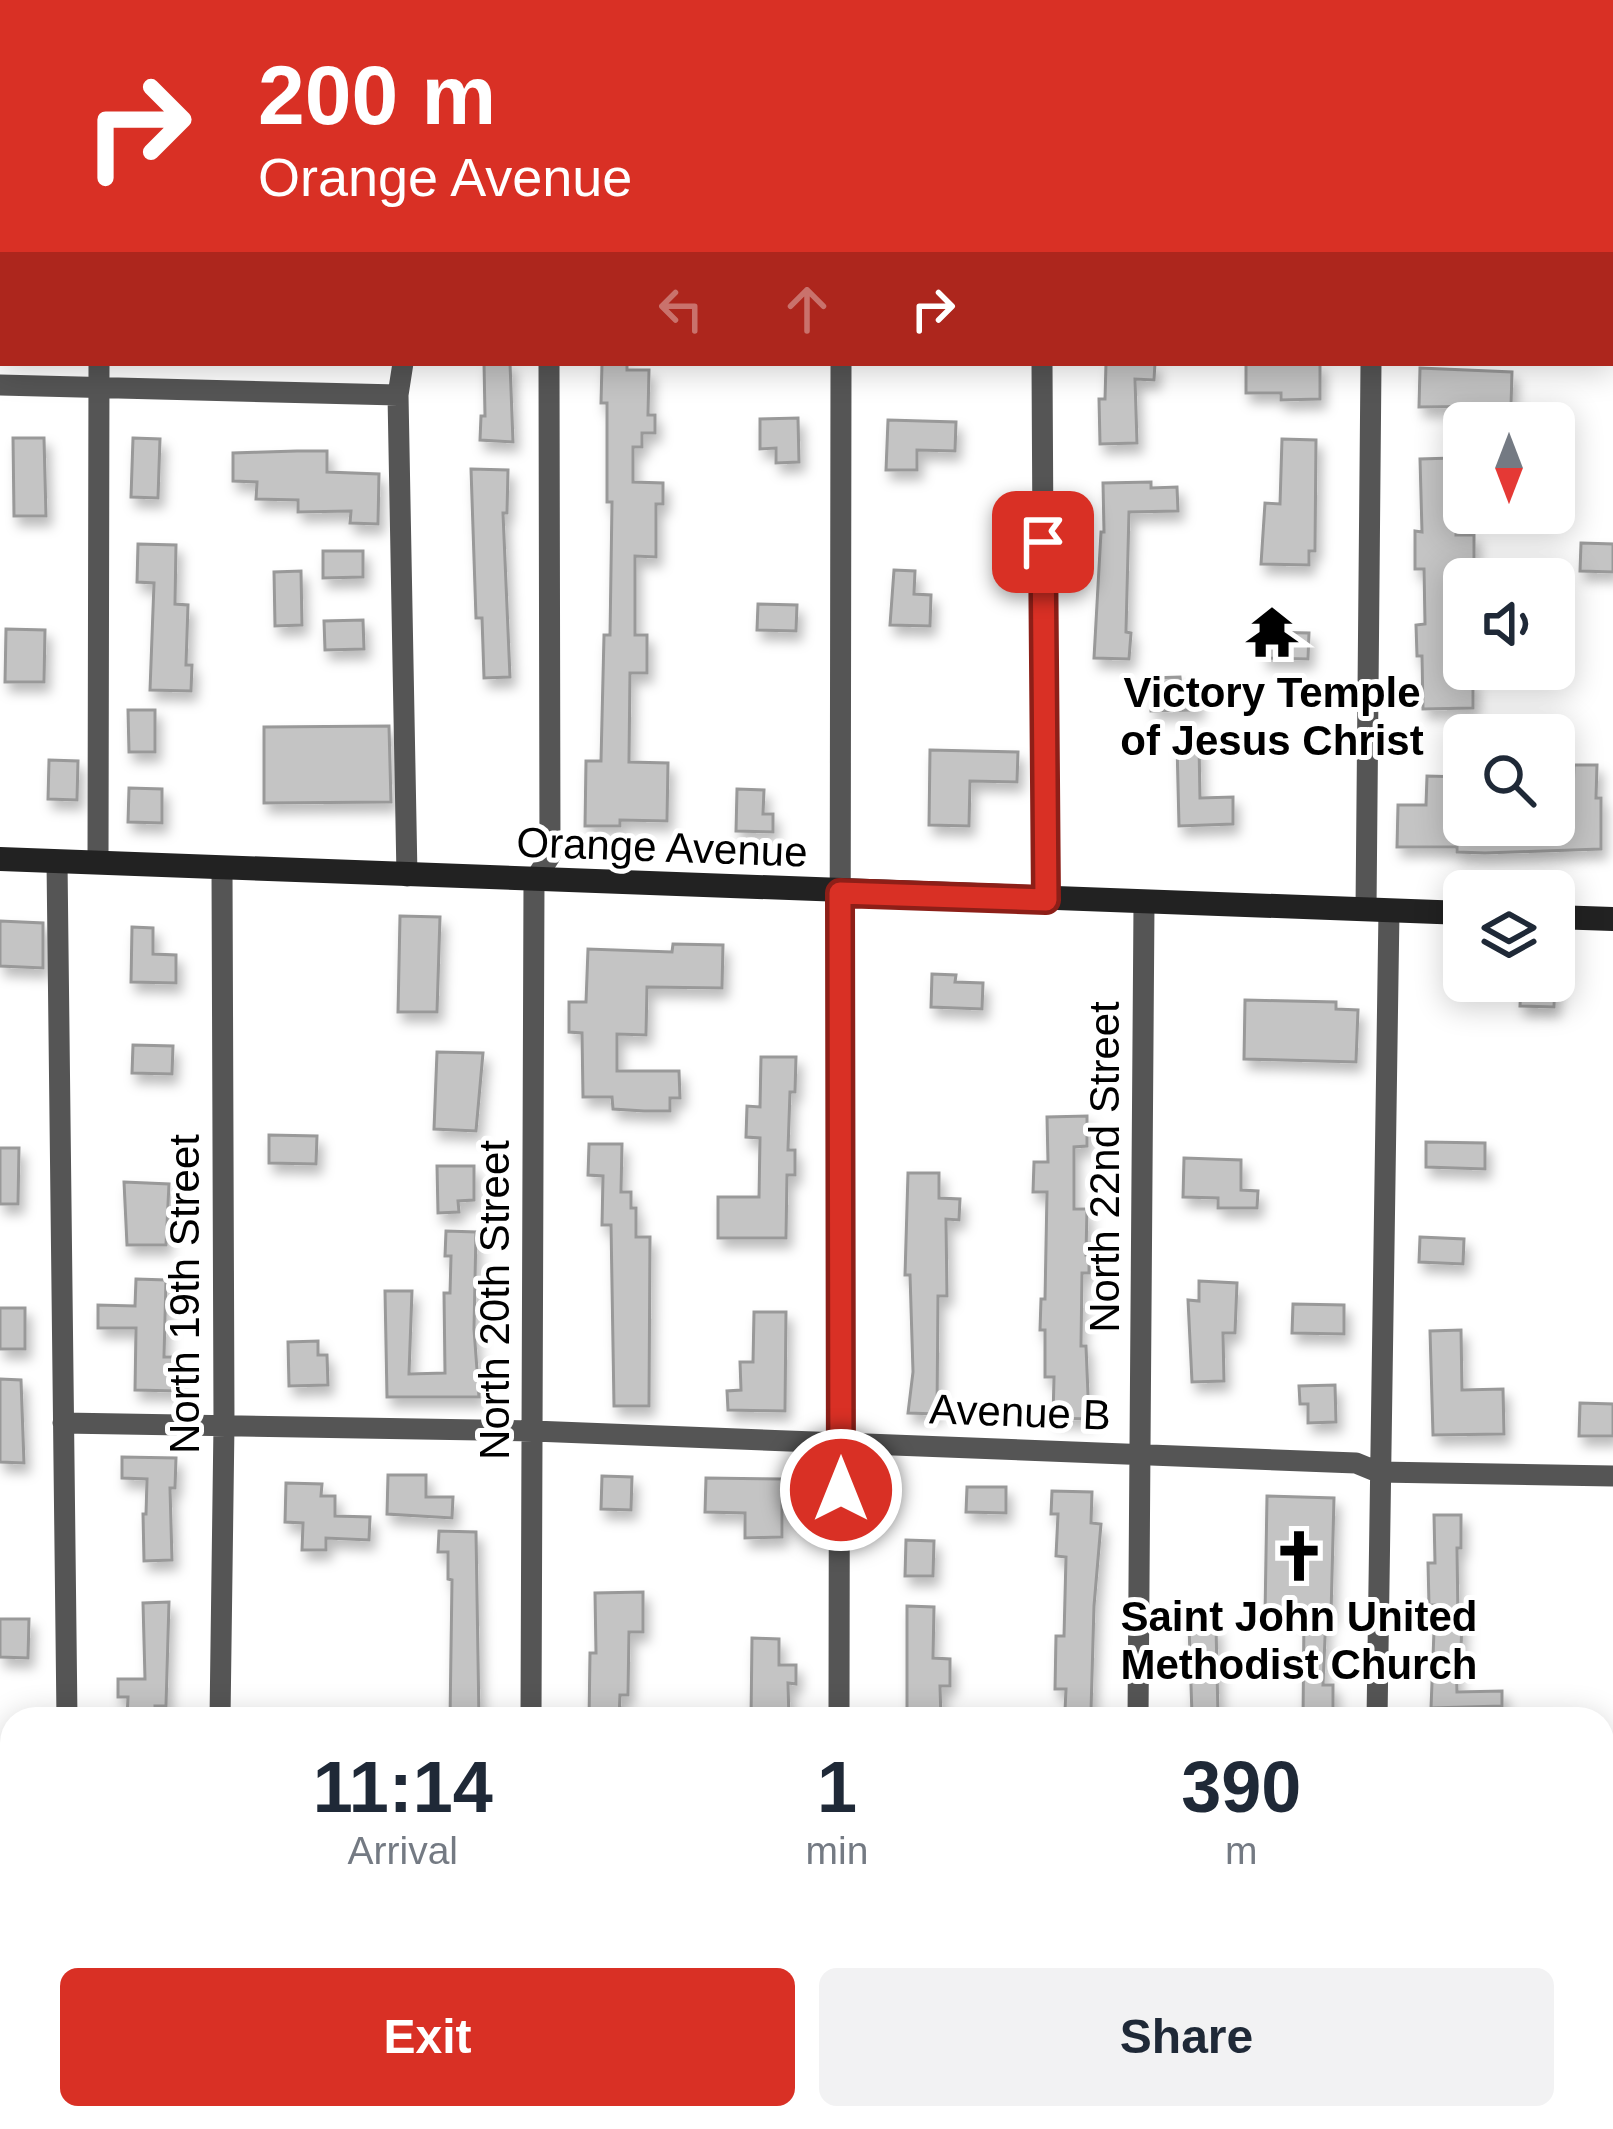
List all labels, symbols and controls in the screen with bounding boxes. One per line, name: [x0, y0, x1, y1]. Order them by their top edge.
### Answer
icon: right: [60, 48, 216, 204]
text: 200 m: [258, 48, 496, 142]
text: Orange Avenue: [258, 147, 632, 207]
icon: left: [648, 276, 714, 342]
icon: ahead: [774, 276, 840, 342]
icon: right: [900, 276, 966, 342]
north arrow: [1443, 402, 1575, 534]
map controls: [1443, 402, 1575, 1002]
pin: [992, 491, 1094, 593]
icon: arrive: [1010, 509, 1076, 575]
button: sound: [1443, 558, 1575, 690]
temple icon: Victory Temple of Jesus Christ: [1243, 603, 1301, 661]
place label: Victory Temple of Jesus Christ: [1120, 669, 1424, 764]
button: search: [1443, 714, 1575, 846]
street label: Orange Avenue: [516, 818, 808, 876]
button: layers: [1443, 870, 1575, 1002]
street label: North 22nd Street: [1081, 1001, 1128, 1333]
street label: North 19th Street: [161, 1134, 208, 1454]
street label: North 20th Street: [471, 1140, 518, 1460]
street label: Avenue B: [929, 1385, 1111, 1439]
position arrow: [778, 1427, 904, 1553]
church icon: Saint John United Methodist Church: [1270, 1527, 1328, 1585]
place label: Saint John United Methodist Church: [1121, 1593, 1478, 1688]
text: 11:14: [313, 1747, 493, 1827]
text: 1: [817, 1747, 857, 1827]
text: 390: [1181, 1747, 1301, 1827]
text: Arrival: [348, 1829, 458, 1872]
text: min: [806, 1829, 868, 1872]
text: m: [1225, 1829, 1257, 1872]
button: Exit: [60, 1968, 795, 2106]
button: Share: [819, 1968, 1554, 2106]

